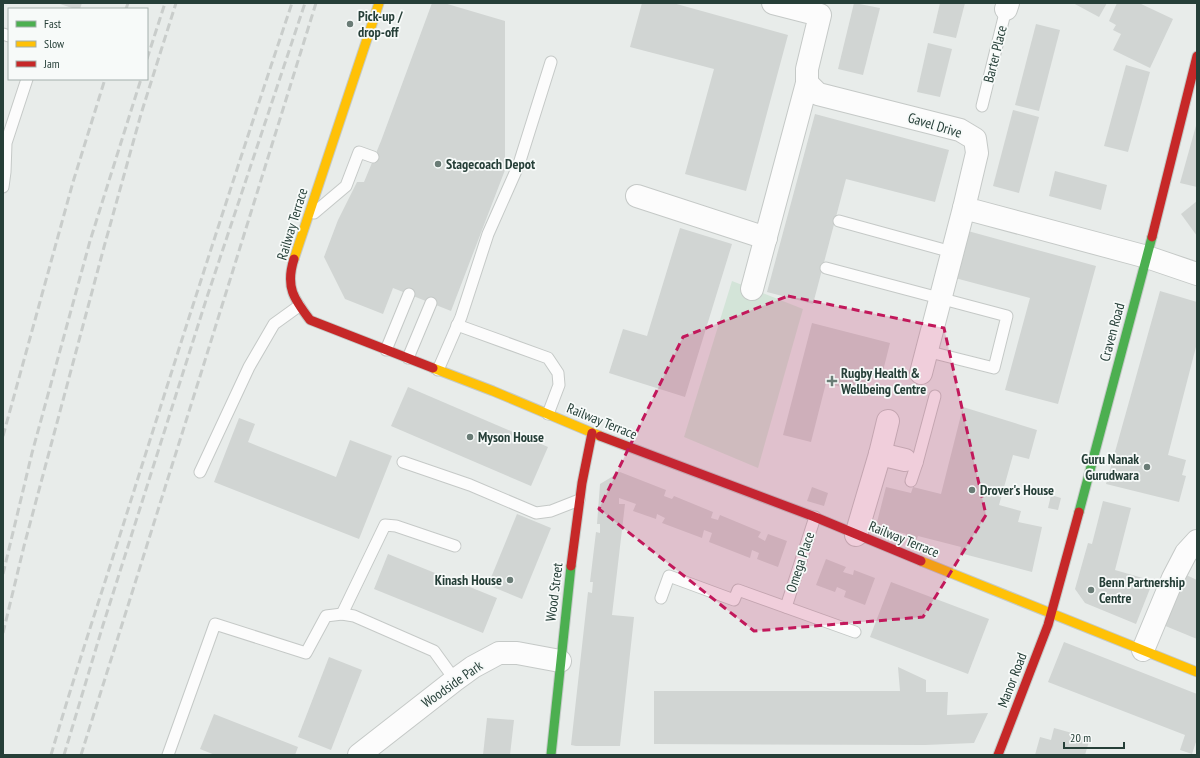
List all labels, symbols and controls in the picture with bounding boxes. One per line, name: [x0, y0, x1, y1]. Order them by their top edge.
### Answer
place label: Pick-up / drop-off: [358, 7, 404, 41]
legend: [8, 8, 148, 80]
text: Fast: [44, 16, 62, 31]
marker: Pick-up / drop-off: [345, 19, 355, 29]
street label: Barter Place: [979, 23, 1011, 85]
text: Slow: [44, 36, 65, 51]
text: Jam: [43, 56, 60, 71]
street label: Gavel Drive: [906, 108, 964, 142]
place label: Stagecoach Depot: [446, 155, 535, 173]
marker: Stagecoach Depot: [433, 159, 443, 169]
street label: Railway Terrace: [273, 186, 312, 262]
street label: Craven Road: [1096, 301, 1128, 363]
place label: Rugby Health & Wellbeing Centre: [840, 364, 926, 398]
marker: Rugby Health & Wellbeing Centre: [826, 375, 838, 387]
street label: Railway Terrace: [564, 399, 640, 443]
place label: Myson House: [478, 428, 544, 446]
marker: Myson House: [465, 432, 475, 442]
place label: Guru Nanak Gurudwara: [1081, 450, 1139, 484]
marker: Guru Nanak Gurudwara: [1142, 462, 1152, 472]
place label: Drover's House: [980, 481, 1054, 499]
marker: Drover's House: [967, 485, 977, 495]
street label: Railway Terrace: [866, 517, 942, 561]
street label: Omega Place: [782, 529, 818, 595]
street label: Wood Street: [541, 561, 567, 622]
place label: Kinash House: [435, 571, 502, 589]
place label: Benn Partnership Centre: [1099, 573, 1185, 607]
marker: Kinash House: [505, 575, 515, 585]
marker: Benn Partnership Centre: [1086, 585, 1096, 595]
street label: Manor Road: [993, 650, 1031, 710]
street label: Woodside Park: [418, 656, 486, 712]
scale bar: [1064, 724, 1124, 750]
text: 20 m: [1070, 730, 1091, 745]

